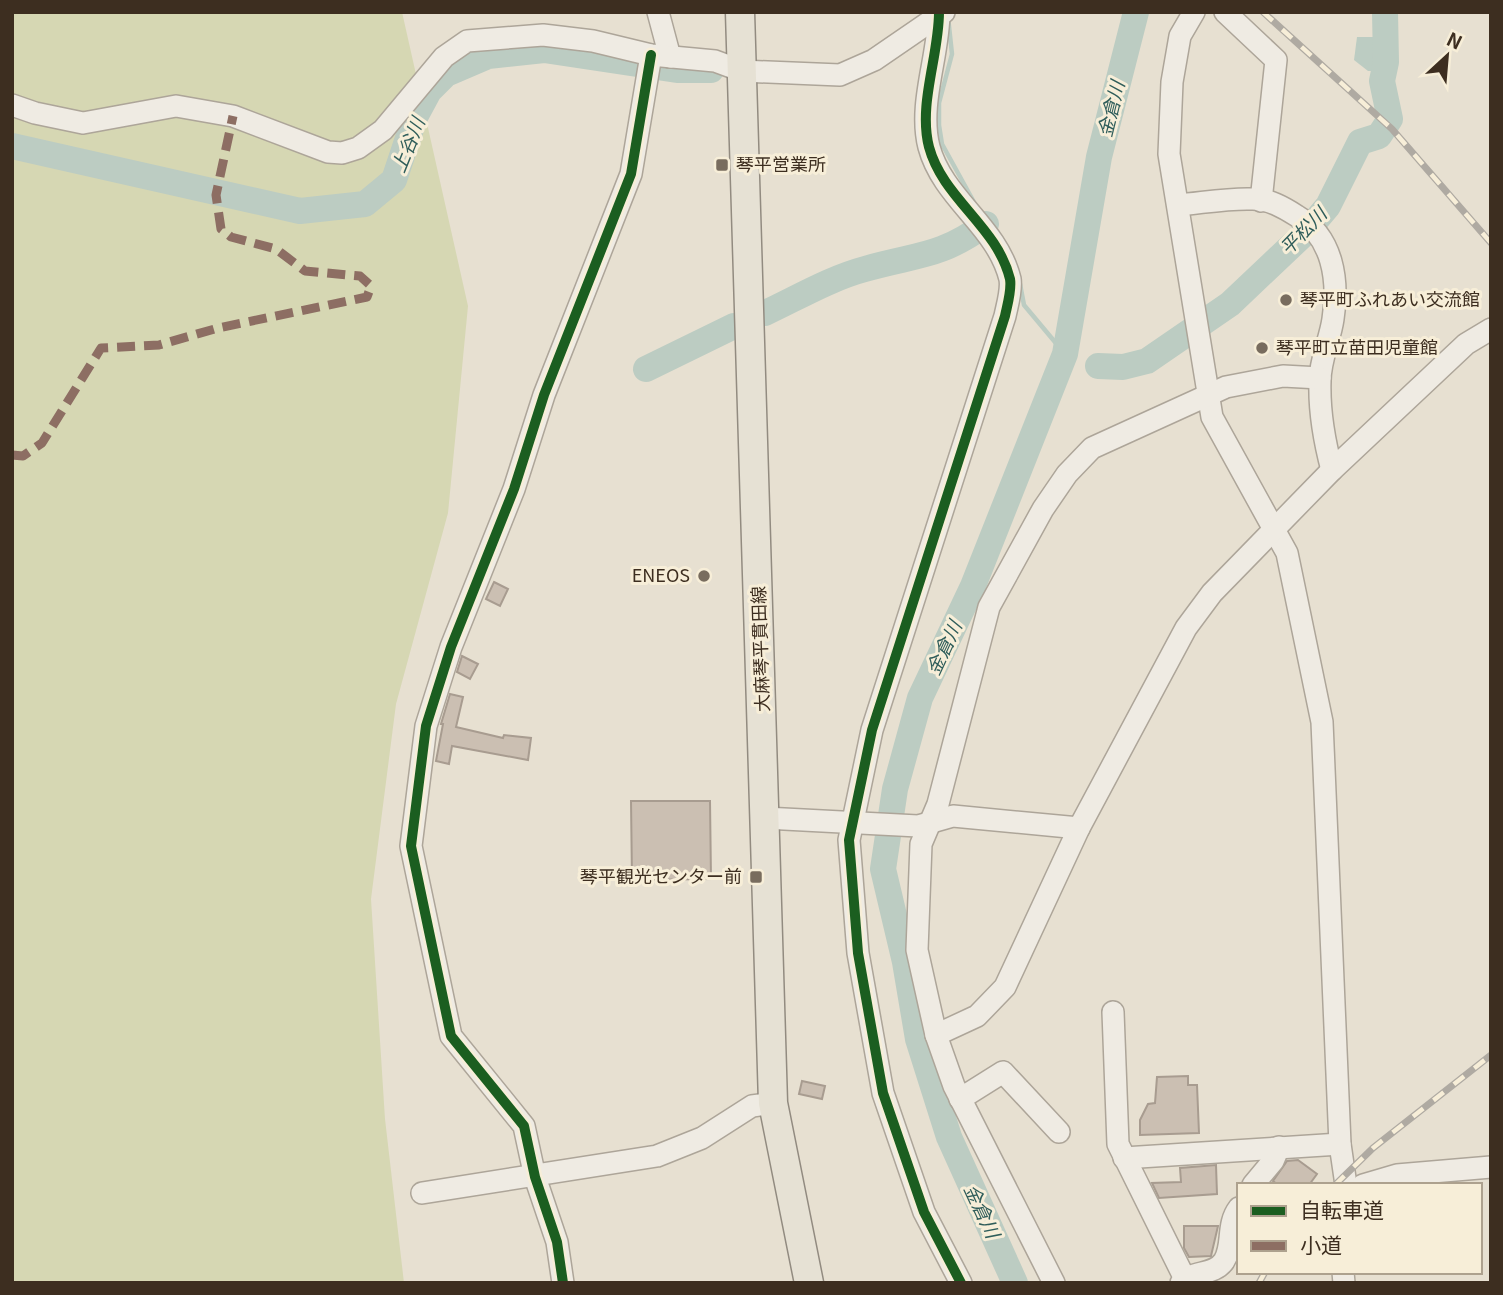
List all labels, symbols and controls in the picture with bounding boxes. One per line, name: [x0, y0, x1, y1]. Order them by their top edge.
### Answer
north arrow: [1412, 21, 1482, 91]
text: N: [1443, 24, 1467, 55]
water label: 金倉川: [1090, 76, 1130, 140]
water label: 上谷川: [383, 111, 431, 176]
place label: 琴平営業所: [736, 150, 826, 176]
marker: 琴平営業所: [714, 157, 730, 173]
water label: 平松川: [1272, 199, 1333, 260]
place label: 琴平町ふれあい交流館: [1300, 285, 1480, 311]
marker: 琴平町ふれあい交流館: [1278, 292, 1294, 308]
place label: 琴平町立苗田児童館: [1276, 333, 1438, 359]
marker: 琴平町立苗田児童館: [1254, 340, 1270, 356]
place label: ENEOS: [632, 561, 690, 587]
marker: ENEOS: [696, 568, 712, 584]
street label: 大麻琴平貫田線: [744, 586, 774, 712]
water label: 金倉川: [918, 614, 968, 679]
place label: 琴平観光センター前: [580, 862, 742, 888]
marker: 琴平観光センター前: [748, 869, 764, 885]
water label: 金倉川: [959, 1179, 1008, 1244]
legend: [1237, 1183, 1482, 1274]
text: 自転車道: [1300, 1194, 1384, 1224]
text: 小道: [1300, 1229, 1342, 1259]

